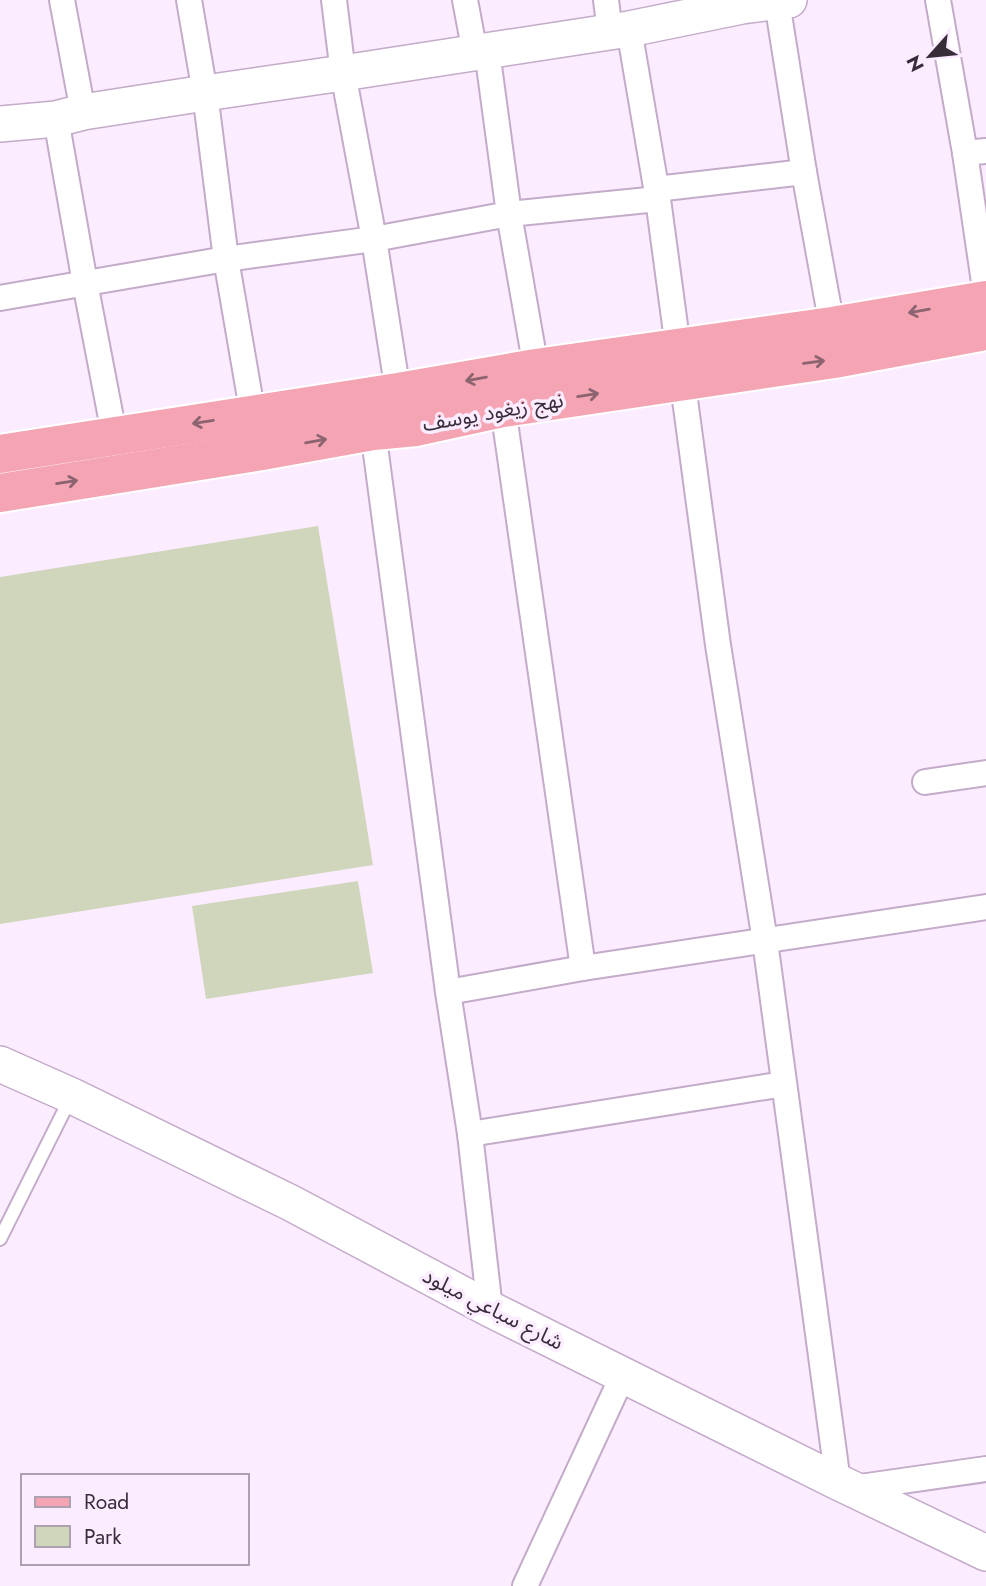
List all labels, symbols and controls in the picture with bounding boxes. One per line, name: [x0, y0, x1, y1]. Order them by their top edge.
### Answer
north arrow: [895, 21, 965, 91]
text: N: [900, 51, 931, 76]
one-way arrow: [908, 305, 931, 318]
one-way arrow: [802, 355, 824, 368]
one-way arrow: [465, 372, 488, 386]
street label: نهج زيغود يوسف: [420, 385, 566, 439]
one-way arrow: [577, 388, 599, 401]
one-way arrow: [192, 416, 215, 429]
one-way arrow: [304, 434, 327, 448]
one-way arrow: [56, 475, 78, 488]
street label: شارع سباعي ميلود: [417, 1261, 569, 1358]
legend: [21, 1474, 248, 1565]
text: Road: [84, 1487, 129, 1517]
text: Park: [84, 1522, 122, 1552]

